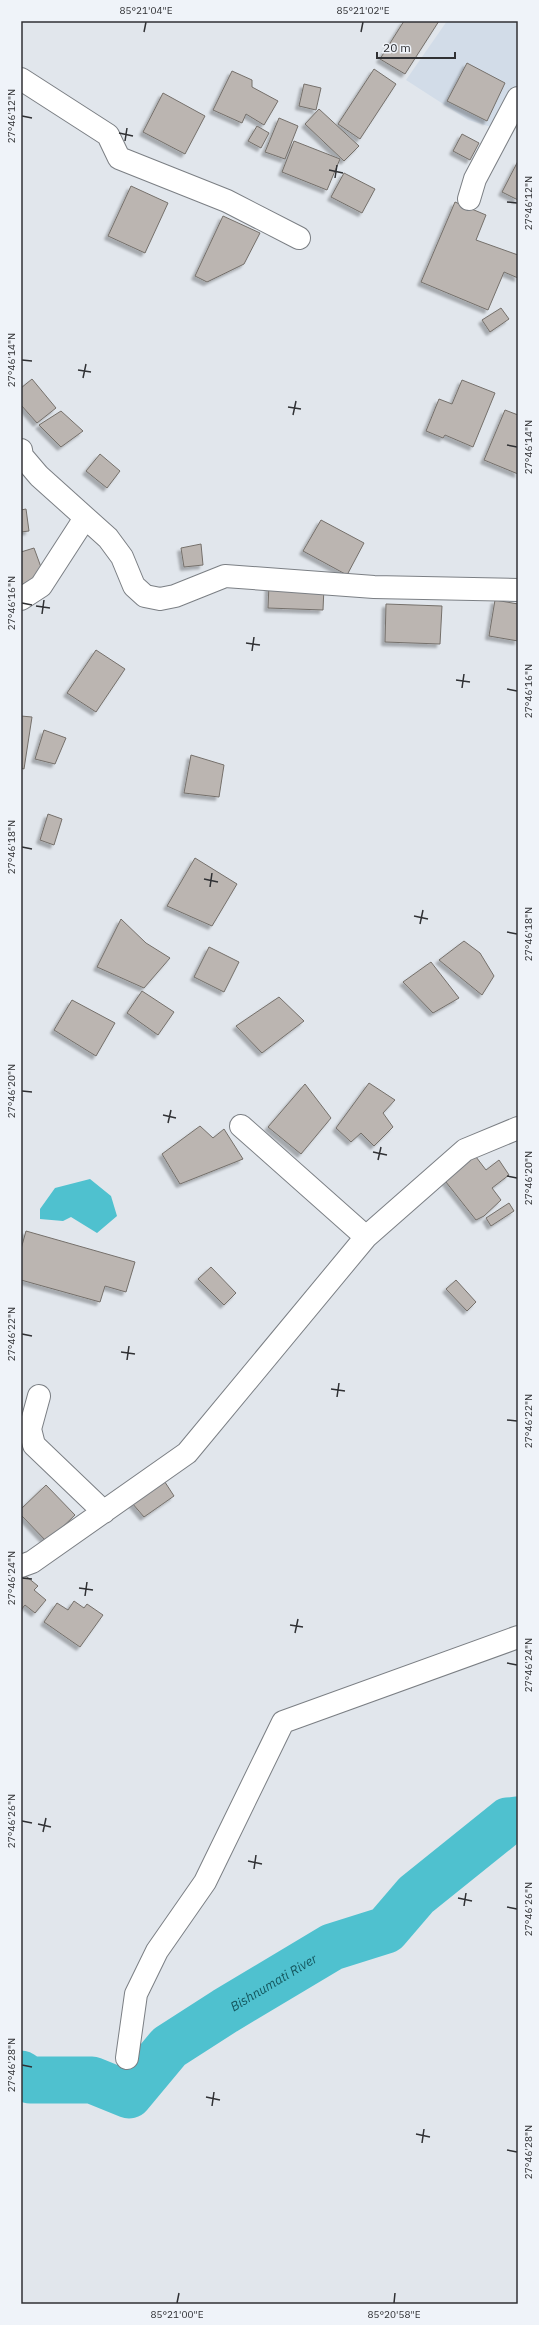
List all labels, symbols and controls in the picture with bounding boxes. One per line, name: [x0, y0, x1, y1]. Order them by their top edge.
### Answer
text: 85°21'04"E: [119, 4, 173, 17]
text: 85°21'02"E: [336, 4, 390, 17]
scale bar: [377, 34, 455, 60]
text: 20 m: [383, 40, 411, 55]
text: 27°46'12"N: [5, 89, 18, 143]
text: 27°46'12"N: [522, 176, 535, 230]
text: 27°46'14"N: [5, 333, 18, 387]
text: 27°46'14"N: [522, 420, 535, 474]
text: 27°46'16"N: [5, 576, 18, 630]
text: 27°46'16"N: [522, 664, 535, 718]
text: 27°46'18"N: [5, 820, 18, 874]
text: 27°46'18"N: [522, 907, 535, 961]
text: 27°46'20"N: [5, 1064, 18, 1118]
text: 27°46'20"N: [522, 1151, 535, 1205]
text: 27°46'22"N: [5, 1307, 18, 1361]
text: 27°46'22"N: [522, 1394, 535, 1448]
text: 27°46'24"N: [5, 1551, 18, 1605]
text: 27°46'24"N: [522, 1638, 535, 1692]
text: 27°46'26"N: [5, 1794, 18, 1848]
text: 27°46'26"N: [522, 1882, 535, 1936]
water label: Bishnumati River: [227, 1949, 321, 2015]
text: 27°46'28"N: [5, 2038, 18, 2092]
text: 27°46'28"N: [522, 2125, 535, 2179]
text: 85°21'00"E: [150, 2308, 204, 2321]
text: 85°20'58"E: [367, 2308, 421, 2321]

